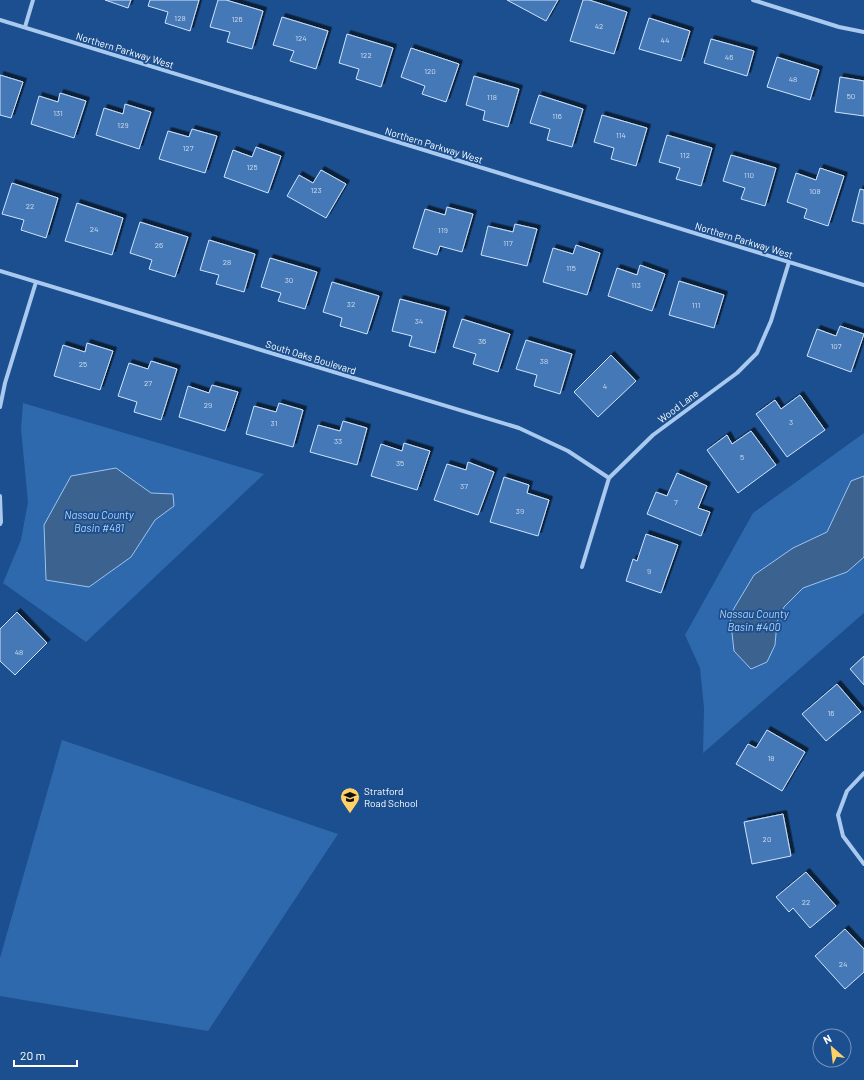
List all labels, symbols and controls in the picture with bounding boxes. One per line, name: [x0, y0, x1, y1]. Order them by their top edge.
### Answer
house number: 128: [174, 13, 186, 23]
house number: 126: [231, 14, 243, 24]
house number: 42: [595, 21, 603, 31]
street label: Northern Parkway West: [75, 29, 176, 71]
house number: 124: [295, 33, 307, 43]
house number: 44: [661, 35, 669, 45]
house number: 122: [360, 50, 372, 60]
house number: 46: [725, 52, 733, 62]
house number: 120: [424, 66, 436, 76]
house number: 48: [789, 74, 797, 84]
house number: 50: [847, 91, 855, 101]
house number: 118: [487, 92, 497, 102]
house number: 131: [53, 108, 63, 118]
house number: 116: [552, 111, 562, 121]
house number: 129: [117, 120, 129, 130]
street label: Northern Parkway West: [384, 124, 485, 166]
house number: 114: [616, 130, 626, 140]
house number: 127: [183, 143, 194, 153]
house number: 112: [680, 150, 690, 160]
house number: 125: [246, 162, 258, 172]
house number: 110: [744, 170, 754, 180]
house number: 123: [310, 185, 322, 195]
house number: 108: [809, 186, 821, 196]
house number: 22: [26, 201, 34, 211]
street label: Northern Parkway West: [694, 219, 795, 261]
house number: 24: [90, 224, 98, 234]
house number: 119: [438, 225, 448, 235]
house number: 117: [503, 238, 513, 248]
house number: 26: [155, 240, 163, 250]
house number: 28: [223, 257, 231, 267]
house number: 115: [566, 263, 576, 273]
house number: 30: [285, 275, 293, 285]
house number: 113: [631, 280, 641, 290]
house number: 32: [347, 299, 355, 309]
house number: 111: [692, 300, 700, 310]
house number: 34: [415, 316, 423, 326]
house number: 36: [478, 336, 486, 346]
street label: South Oaks Boulevard: [264, 338, 358, 376]
house number: 107: [830, 341, 842, 351]
house number: 38: [540, 356, 548, 366]
house number: 25: [79, 359, 87, 369]
house number: 27: [144, 378, 152, 388]
house number: 4: [603, 381, 607, 391]
street label: Wood Lane: [655, 387, 701, 425]
house number: 29: [204, 400, 212, 410]
house number: 3: [789, 417, 793, 427]
house number: 31: [271, 418, 278, 428]
house number: 33: [334, 436, 342, 446]
house number: 5: [740, 452, 744, 462]
house number: 35: [396, 458, 404, 468]
house number: 37: [460, 481, 468, 491]
house number: 7: [674, 497, 678, 507]
house number: 39: [516, 506, 524, 516]
water label: Nassau County Basin #481: [64, 508, 135, 534]
house number: 9: [647, 566, 651, 576]
water label: Nassau County Basin #400: [719, 607, 790, 633]
house number: 48: [15, 647, 23, 657]
house number: 16: [828, 708, 834, 718]
house number: 18: [768, 753, 774, 763]
place label: Stratford Road School: [364, 785, 418, 809]
school or university icon: Stratford Road School: [339, 786, 361, 814]
house number: 20: [763, 834, 771, 844]
house number: 22: [802, 897, 810, 907]
house number: 24: [839, 959, 847, 969]
north arrow: [812, 1028, 852, 1068]
text: N: [821, 1031, 833, 1046]
scale bar: [14, 1042, 77, 1068]
text: 20 m: [20, 1048, 46, 1062]

